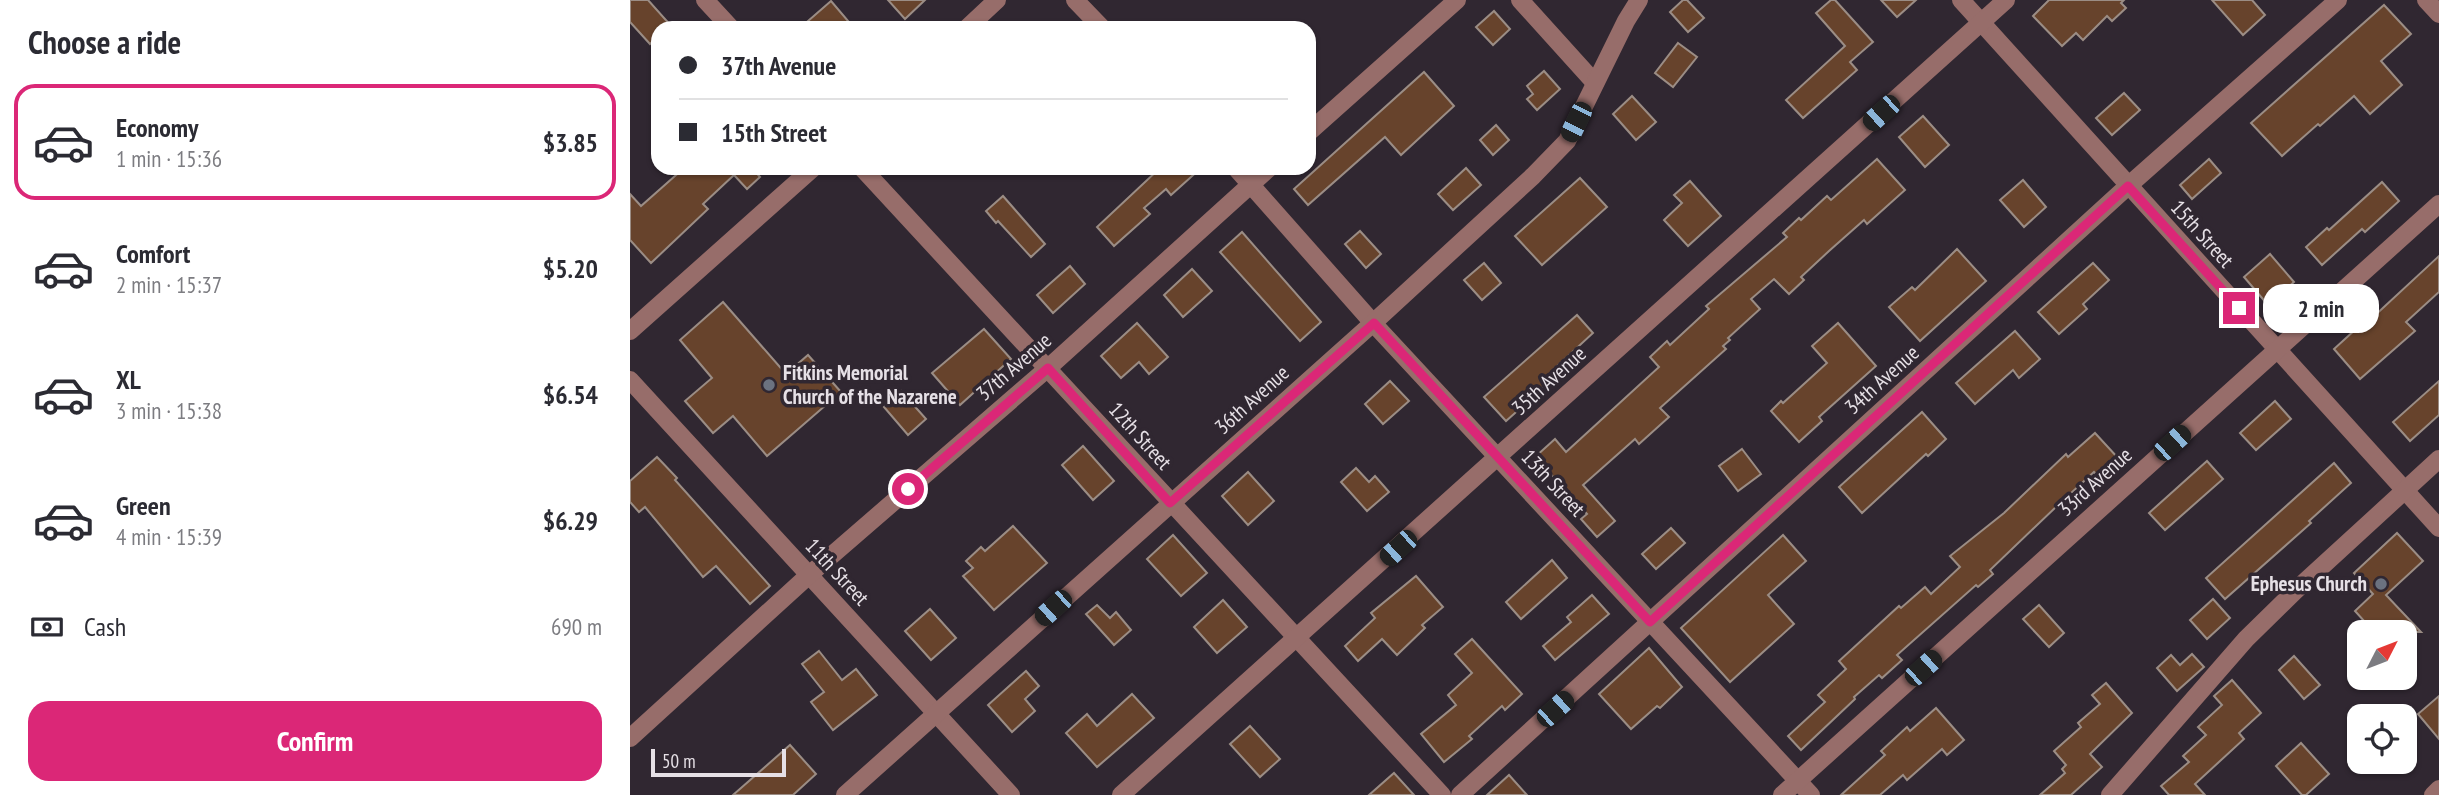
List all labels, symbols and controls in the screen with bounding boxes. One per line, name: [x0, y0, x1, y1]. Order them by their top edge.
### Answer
text: Choose a ride: [28, 21, 181, 63]
text: 37th Avenue: [721, 49, 836, 82]
car: [1859, 91, 1904, 135]
car: [1558, 99, 1595, 145]
icon: car: [32, 111, 95, 174]
text: Economy: [116, 111, 198, 144]
text: 15th Street: [721, 116, 827, 149]
text: $3.85: [543, 126, 598, 159]
text: 1 min · 15:36: [116, 144, 222, 173]
street label: 15th Street: [2165, 194, 2240, 273]
icon: car: [32, 237, 95, 300]
text: Comfort: [116, 237, 190, 270]
text: $5.20: [543, 252, 598, 285]
text: 2 min · 15:37: [116, 270, 222, 299]
callout: 2 min: [2264, 284, 2379, 332]
route end: [2223, 292, 2255, 324]
text: 2 min: [2298, 294, 2344, 323]
street label: 37th Avenue: [971, 327, 1057, 407]
street label: 34th Avenue: [1839, 339, 1924, 420]
street label: 35th Avenue: [1506, 340, 1591, 421]
place label: Fitkins Memorial Church of the Nazarene: [783, 359, 957, 410]
street label: 36th Avenue: [1209, 359, 1294, 440]
icon: car: [32, 363, 95, 426]
text: XL: [116, 363, 141, 396]
marker: Fitkins Memorial Church of the Nazarene: [761, 377, 777, 393]
text: $6.54: [543, 378, 598, 411]
text: 3 min · 15:38: [116, 396, 222, 425]
street label: 12th Street: [1103, 396, 1178, 475]
car: [2150, 421, 2195, 465]
street label: 33rd Avenue: [2052, 441, 2137, 522]
street label: 13th Street: [1516, 444, 1591, 522]
route start: [892, 473, 924, 505]
icon: car: [32, 489, 95, 552]
text: Green: [116, 489, 171, 522]
text: $6.29: [543, 504, 598, 537]
text: 4 min · 15:39: [116, 522, 222, 551]
car: [1376, 526, 1421, 570]
street label: 11th Street: [800, 533, 875, 611]
place label: Ephesus Church: [2251, 570, 2367, 597]
marker: Ephesus Church: [2373, 576, 2389, 592]
car: [1031, 586, 1076, 630]
icon: cash: [28, 608, 66, 646]
text: Cash: [84, 610, 126, 643]
text: 690 m: [551, 612, 602, 641]
north arrow: [2347, 620, 2417, 690]
map controls: [2347, 620, 2417, 774]
car: [1901, 646, 1946, 690]
car: [1533, 687, 1578, 731]
button: Confirm: [28, 701, 602, 781]
button: locate: [2347, 704, 2417, 774]
scale bar: [651, 746, 786, 778]
text: 50 m: [662, 749, 696, 773]

